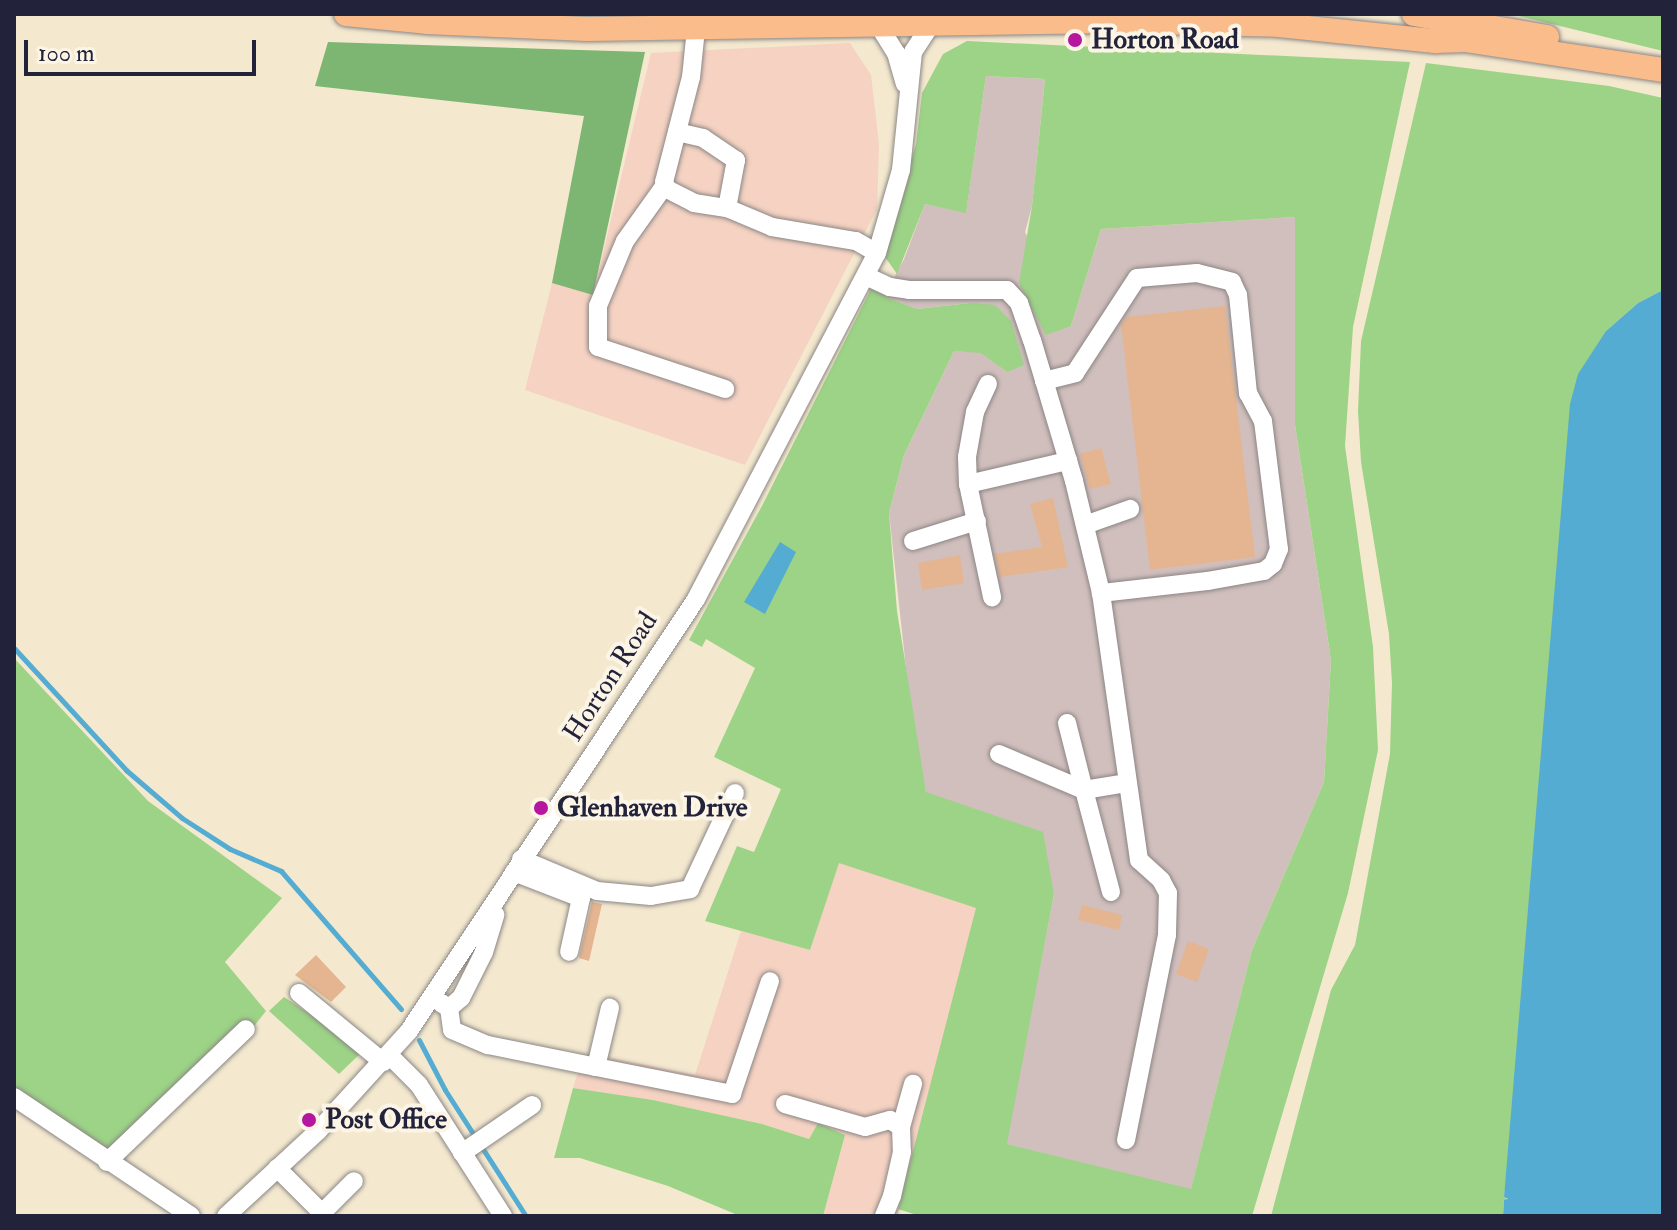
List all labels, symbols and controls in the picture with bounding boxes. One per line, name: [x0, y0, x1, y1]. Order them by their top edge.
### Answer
place label: Horton Road: [1091, 23, 1239, 57]
scale bar: [28, 24, 260, 74]
marker: Horton Road: [1066, 31, 1084, 49]
text: 100 m: [38, 38, 95, 69]
street label: Horton Road: [557, 606, 665, 748]
place label: Glenhaven Drive: [557, 791, 747, 825]
marker: Glenhaven Drive: [532, 799, 550, 817]
place label: Post Office: [325, 1103, 447, 1137]
marker: Post Office: [300, 1111, 318, 1129]

